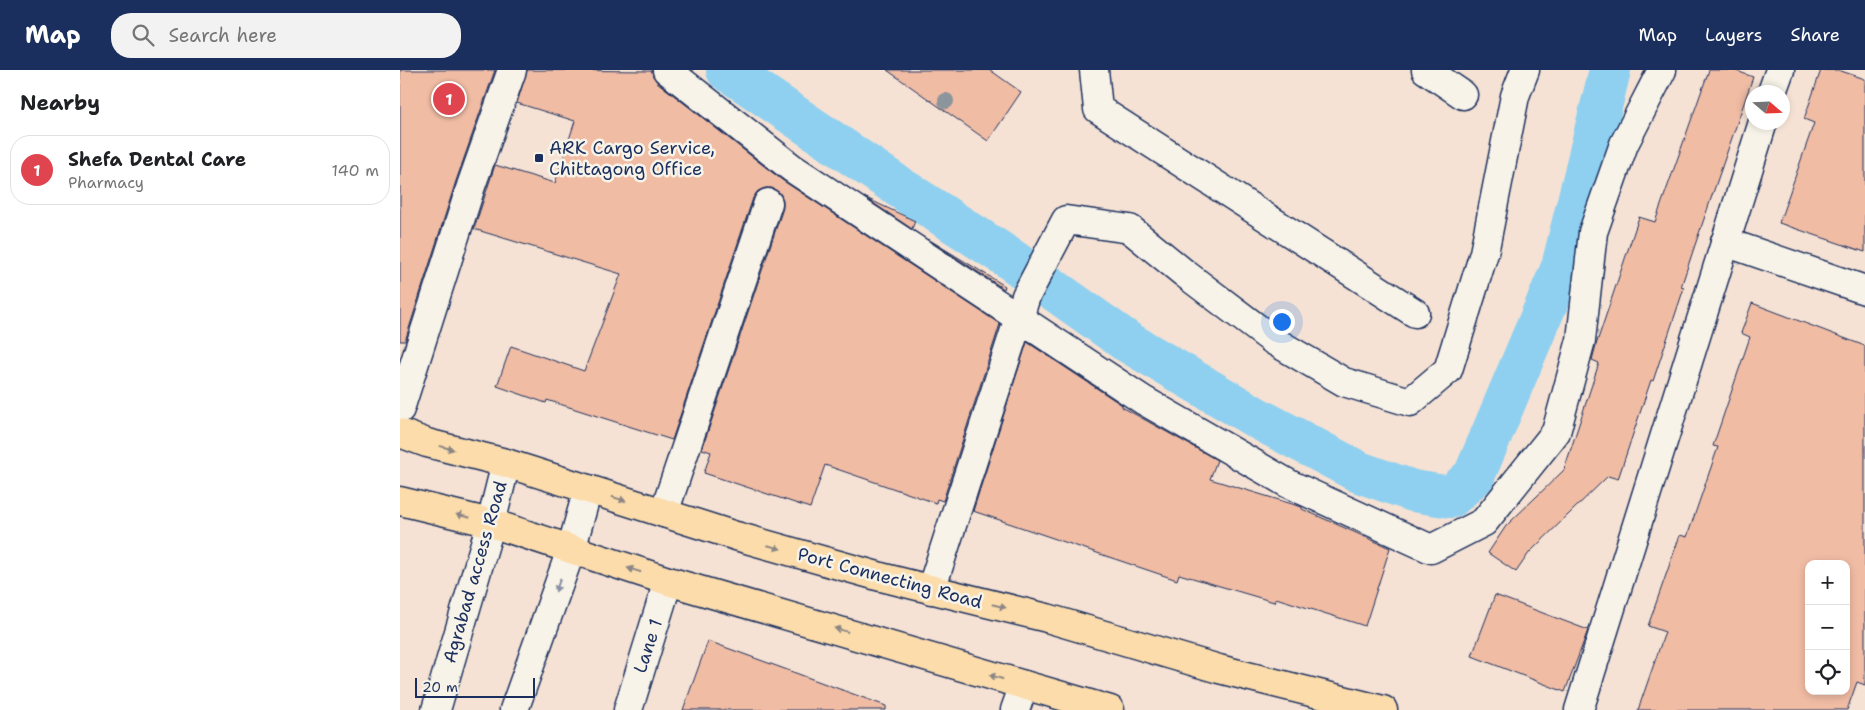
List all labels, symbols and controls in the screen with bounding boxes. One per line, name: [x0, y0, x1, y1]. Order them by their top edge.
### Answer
search box: [111, 13, 461, 58]
text: Map: [25, 19, 81, 51]
icon: search: [129, 21, 157, 49]
text: Search here: [169, 23, 277, 48]
text: Map: [1639, 23, 1677, 47]
text: Layers: [1705, 23, 1762, 47]
text: Share: [1790, 23, 1840, 47]
pin: 1: [433, 80, 465, 118]
north arrow: [1745, 85, 1790, 130]
text: Nearby: [20, 89, 100, 117]
place label: ARK Cargo Service, Chittagong Office: [549, 136, 715, 181]
text: Shefa Dental Care: [68, 147, 246, 172]
marker: ARK Cargo Service, Chittagong Office: [533, 152, 545, 164]
text: 1: [33, 160, 41, 181]
text: 140 m: [332, 160, 379, 181]
text: Pharmacy: [68, 172, 144, 193]
your location: [1269, 309, 1295, 335]
one-way arrow: [439, 444, 454, 452]
street label: Agrabad access Road: [437, 478, 513, 666]
one-way arrow: [612, 495, 627, 503]
one-way arrow: [455, 512, 470, 520]
street label: Port Connecting Road: [795, 542, 985, 614]
one-way arrow: [767, 543, 782, 551]
map controls: [1805, 560, 1850, 695]
button: +: [1805, 560, 1850, 605]
one-way arrow: [626, 566, 641, 574]
one-way arrow: [554, 578, 561, 593]
one-way arrow: [991, 602, 1007, 610]
button: −: [1805, 605, 1850, 650]
street label: Lane 1: [628, 616, 668, 676]
one-way arrow: [833, 626, 848, 634]
button: locate: [1805, 650, 1850, 695]
one-way arrow: [989, 673, 1004, 681]
scale bar: [415, 675, 535, 698]
text: 20 m: [422, 678, 458, 696]

